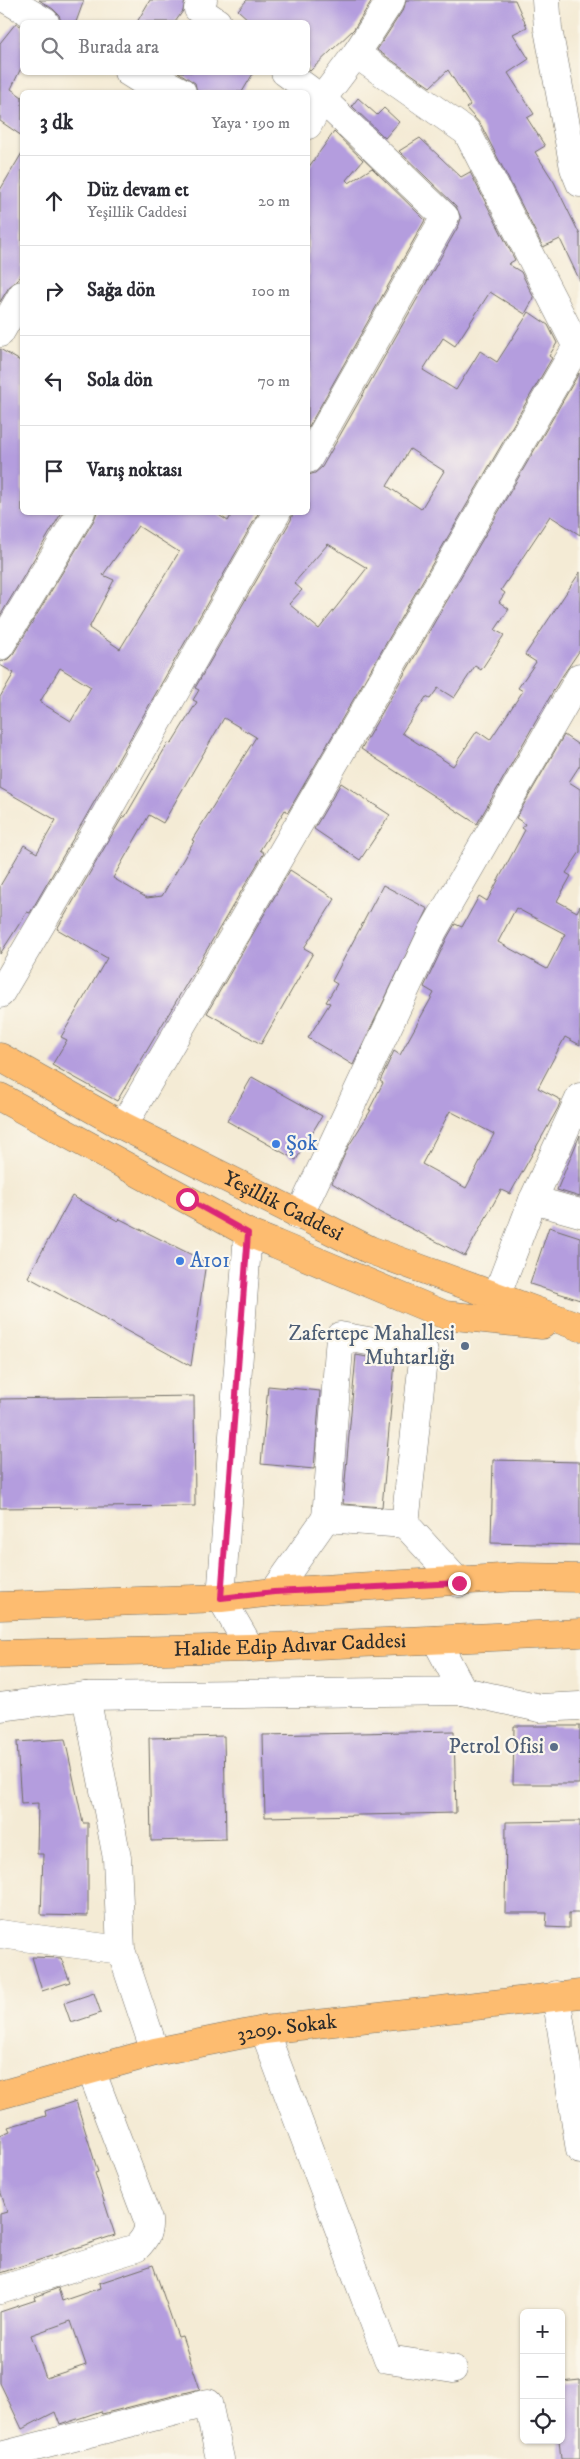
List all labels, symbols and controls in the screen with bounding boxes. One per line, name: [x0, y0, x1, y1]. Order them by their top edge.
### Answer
search box: [20, 20, 310, 75]
icon: search: [38, 34, 66, 62]
text: Burada ara: [78, 36, 159, 59]
text: 3 dk: [40, 110, 73, 136]
text: Yaya · 190 m: [211, 113, 290, 133]
text: Düz devam et: [87, 179, 189, 202]
icon: ahead: [40, 187, 68, 215]
text: 20 m: [258, 191, 290, 211]
text: Yeşillik Caddesi: [87, 202, 187, 222]
icon: right: [40, 277, 68, 305]
text: Sağa dön: [87, 279, 155, 302]
text: 100 m: [252, 281, 290, 301]
icon: left: [40, 367, 68, 395]
text: Sola dön: [87, 369, 153, 392]
text: 70 m: [258, 371, 290, 391]
icon: arrive: [40, 457, 68, 485]
text: Varış noktası: [87, 459, 182, 482]
place label: Şok: [286, 1131, 318, 1157]
marker: Şok: [270, 1138, 282, 1150]
street label: Yeşillik Caddesi: [219, 1165, 347, 1247]
route start: [176, 1188, 199, 1211]
place label: A101: [190, 1248, 230, 1274]
marker: A101: [174, 1255, 186, 1267]
place label: Zafertepe Mahallesi Muhtarlığı: [289, 1321, 455, 1371]
marker: Zafertepe Mahallesi Muhtarlığı: [459, 1340, 471, 1352]
route end: [448, 1572, 471, 1595]
street label: Halide Edip Adıvar Caddesi: [173, 1628, 407, 1663]
place label: Petrol Ofisi: [449, 1734, 544, 1760]
marker: Petrol Ofisi: [548, 1741, 560, 1753]
street label: 3209. Sokak: [235, 2009, 339, 2048]
map controls: [520, 2309, 565, 2444]
button: +: [520, 2309, 565, 2354]
button: −: [520, 2354, 565, 2399]
button: locate: [520, 2399, 565, 2444]

